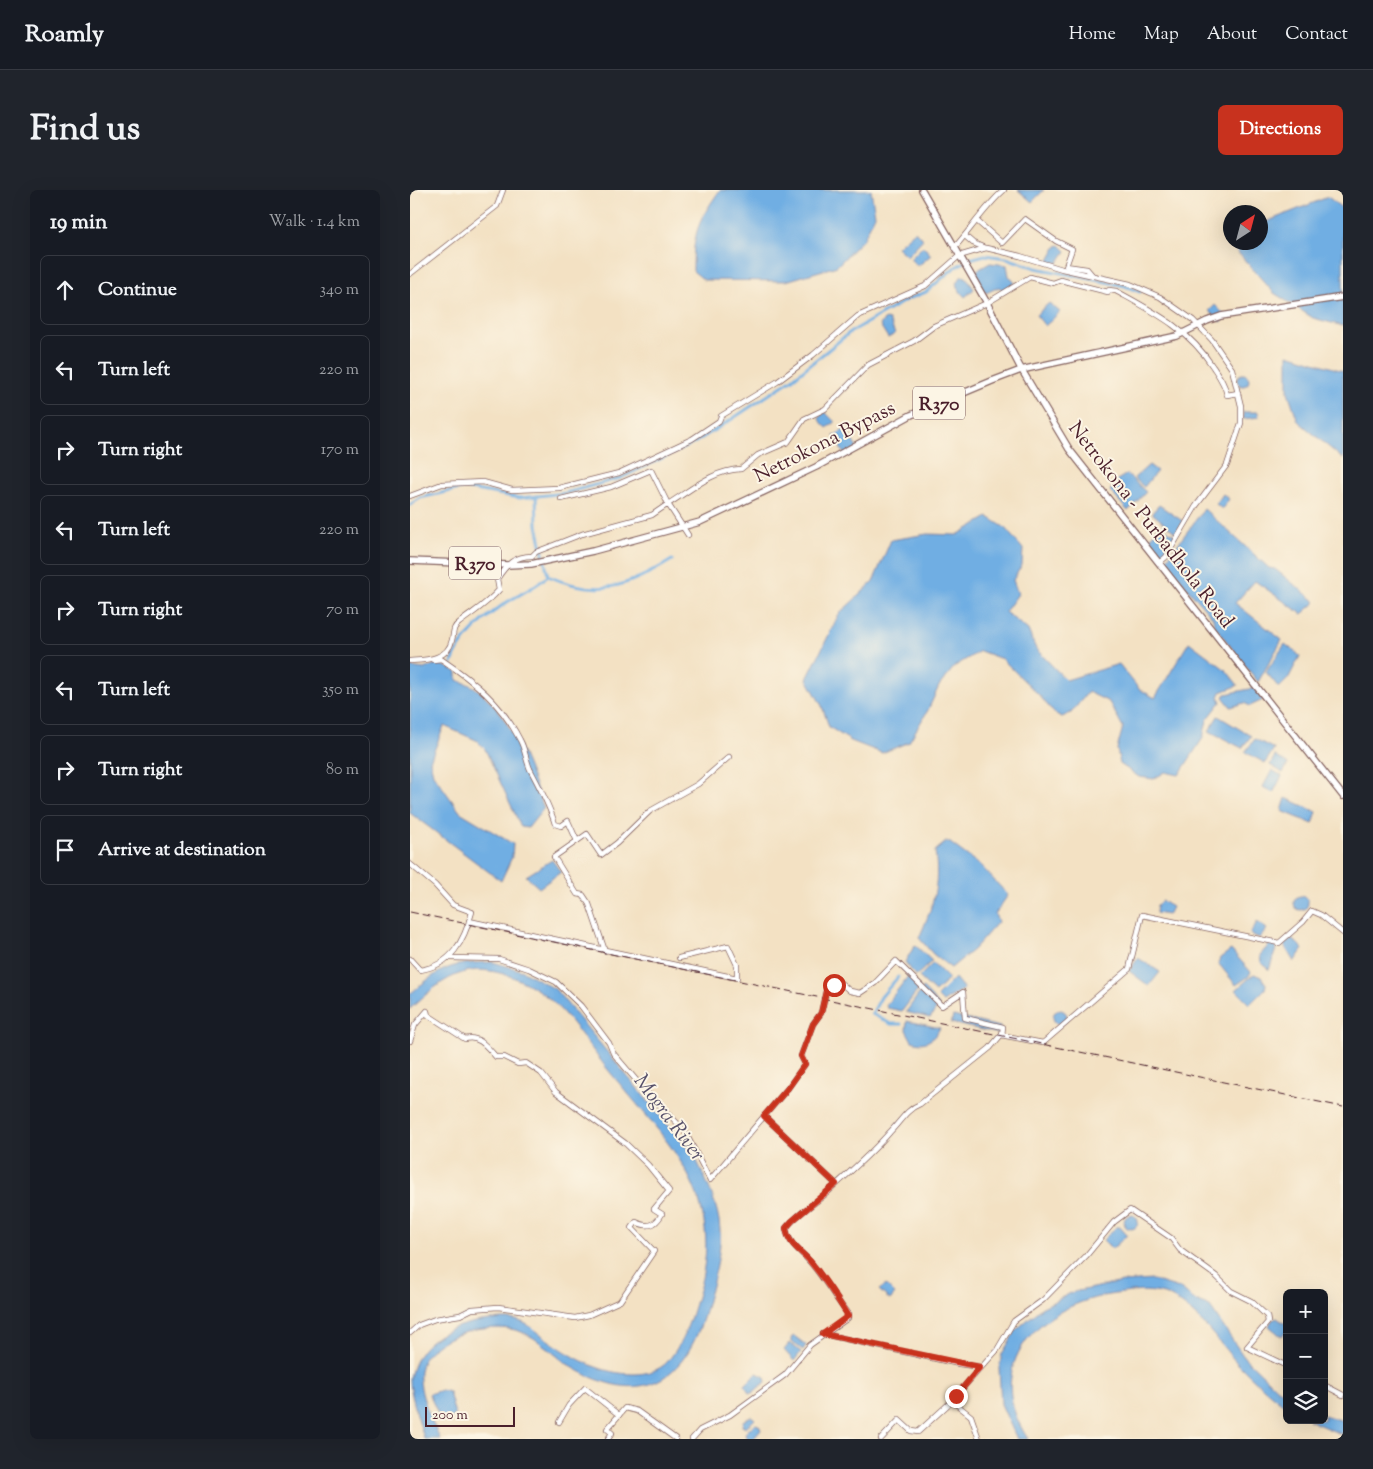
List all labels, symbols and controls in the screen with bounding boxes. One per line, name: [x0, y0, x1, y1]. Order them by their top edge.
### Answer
text: Roamly: [25, 18, 104, 52]
text: Home: [1069, 22, 1116, 48]
text: Map: [1144, 22, 1179, 48]
text: About: [1207, 22, 1257, 48]
text: Contact: [1285, 22, 1348, 48]
text: Find us: [30, 105, 140, 156]
button: Directions: [1218, 105, 1343, 155]
north arrow: [1223, 205, 1268, 250]
text: 19 min: [50, 208, 107, 238]
text: Walk · 1.4 km: [269, 211, 360, 234]
icon: ahead: [51, 276, 79, 304]
text: Continue: [98, 277, 177, 304]
text: 340 m: [320, 279, 359, 302]
icon: left: [51, 356, 79, 384]
text: Turn left: [98, 357, 170, 384]
text: 220 m: [319, 359, 359, 382]
road number: R370: [913, 387, 965, 420]
street label: Netrokona Bypass: [749, 395, 901, 491]
street label: Netrokona - Purbadhola Road: [1060, 416, 1240, 635]
icon: right: [51, 436, 79, 464]
text: Turn right: [98, 437, 182, 464]
text: 170 m: [321, 439, 359, 462]
icon: left: [51, 516, 79, 544]
text: Turn left: [98, 517, 170, 544]
text: 220 m: [319, 519, 359, 542]
road number: R370: [449, 546, 501, 579]
icon: right: [51, 596, 79, 624]
text: Turn right: [98, 597, 182, 624]
text: 70 m: [326, 599, 359, 622]
icon: left: [51, 676, 79, 704]
text: Turn left: [98, 677, 170, 704]
text: 350 m: [322, 679, 359, 702]
icon: right: [51, 756, 79, 784]
text: Turn right: [98, 757, 182, 784]
text: 80 m: [326, 759, 359, 782]
icon: arrive: [51, 836, 79, 864]
text: Arrive at destination: [98, 837, 266, 864]
route start: [823, 974, 846, 997]
water label: Mogra River: [626, 1068, 712, 1169]
map controls: [1283, 1289, 1328, 1424]
button: +: [1283, 1289, 1328, 1334]
button: −: [1283, 1334, 1328, 1379]
button: layers: [1283, 1379, 1328, 1424]
route end: [945, 1385, 968, 1408]
scale bar: [425, 1404, 515, 1427]
text: 200 m: [432, 1406, 468, 1426]

